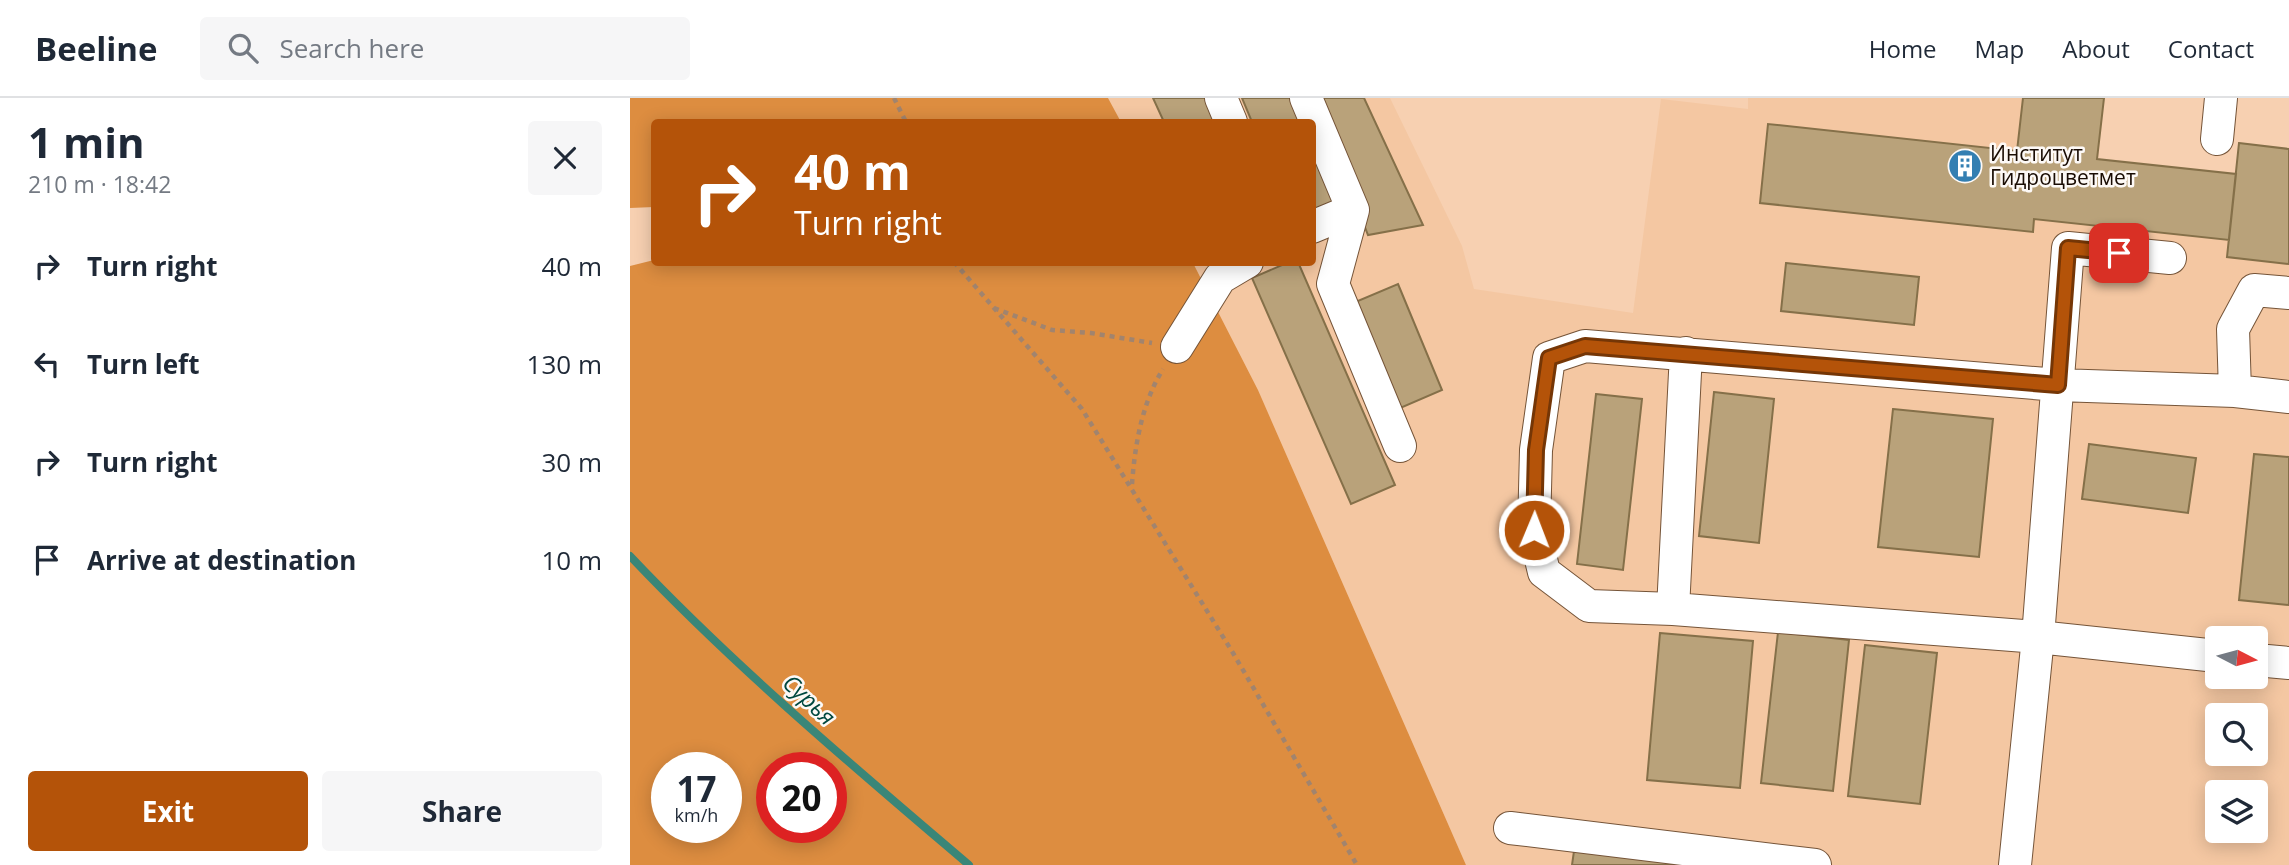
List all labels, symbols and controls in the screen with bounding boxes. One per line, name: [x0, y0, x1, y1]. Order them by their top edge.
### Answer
search box: [200, 17, 690, 80]
text: Beeline: [35, 26, 158, 71]
icon: search: [224, 29, 262, 67]
text: Search here: [280, 30, 424, 66]
text: Home: [1869, 32, 1937, 65]
text: Map: [1975, 32, 2024, 65]
text: About: [2062, 32, 2130, 65]
text: Contact: [2168, 32, 2254, 65]
text: 1 min: [28, 113, 145, 170]
button: close: [528, 121, 602, 195]
text: 40 m: [794, 138, 911, 204]
place label: Институт Гидроцветмет: [1990, 139, 2136, 191]
icon: right: [679, 147, 770, 238]
building icon: Институт Гидроцветмет: [1946, 147, 1984, 185]
text: 210 m · 18:42: [28, 168, 171, 200]
text: Turn right: [794, 201, 942, 244]
pin: [2089, 223, 2149, 283]
icon: arrive: [2100, 234, 2138, 272]
icon: right: [28, 247, 66, 285]
text: Turn right: [87, 248, 218, 284]
text: 40 m: [541, 248, 602, 284]
icon: left: [28, 345, 66, 383]
text: Turn left: [87, 346, 199, 382]
text: 130 m: [527, 346, 602, 382]
icon: right: [28, 443, 66, 481]
text: Turn right: [87, 444, 218, 480]
text: 30 m: [541, 444, 602, 480]
position arrow: [1497, 493, 1571, 567]
icon: arrive: [28, 541, 66, 579]
text: Arrive at destination: [87, 542, 356, 578]
text: 10 m: [541, 542, 602, 578]
north arrow: [2205, 626, 2268, 690]
map controls: [2205, 626, 2268, 843]
water label: Сурья: [776, 667, 843, 732]
button: search: [2205, 703, 2268, 766]
speed limit sign: 20: [756, 752, 847, 843]
text: 17: [676, 765, 717, 812]
button: Exit: [28, 771, 308, 851]
button: Share: [322, 771, 602, 851]
button: layers: [2205, 780, 2268, 843]
text: km/h: [675, 803, 718, 827]

